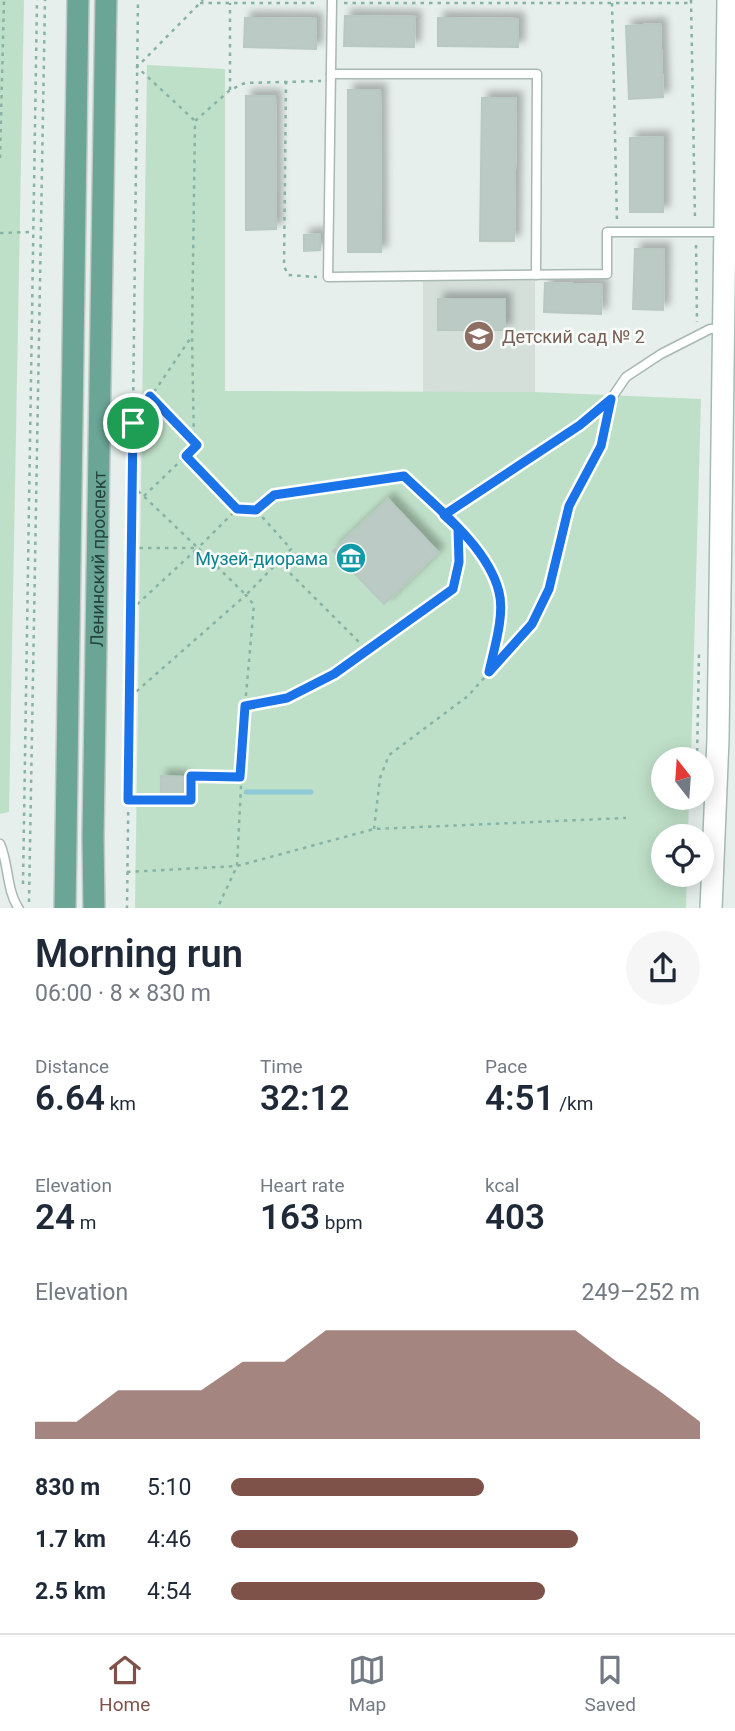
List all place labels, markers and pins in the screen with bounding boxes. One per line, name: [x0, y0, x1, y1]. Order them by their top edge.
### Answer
school or university icon: Детский сад № 2: [462, 319, 496, 353]
place label: Детский сад № 2: [502, 326, 645, 347]
pin: [103, 393, 163, 453]
museum icon: Музей-диорама: [334, 541, 368, 575]
place label: Музей-диорама: [195, 548, 328, 569]

